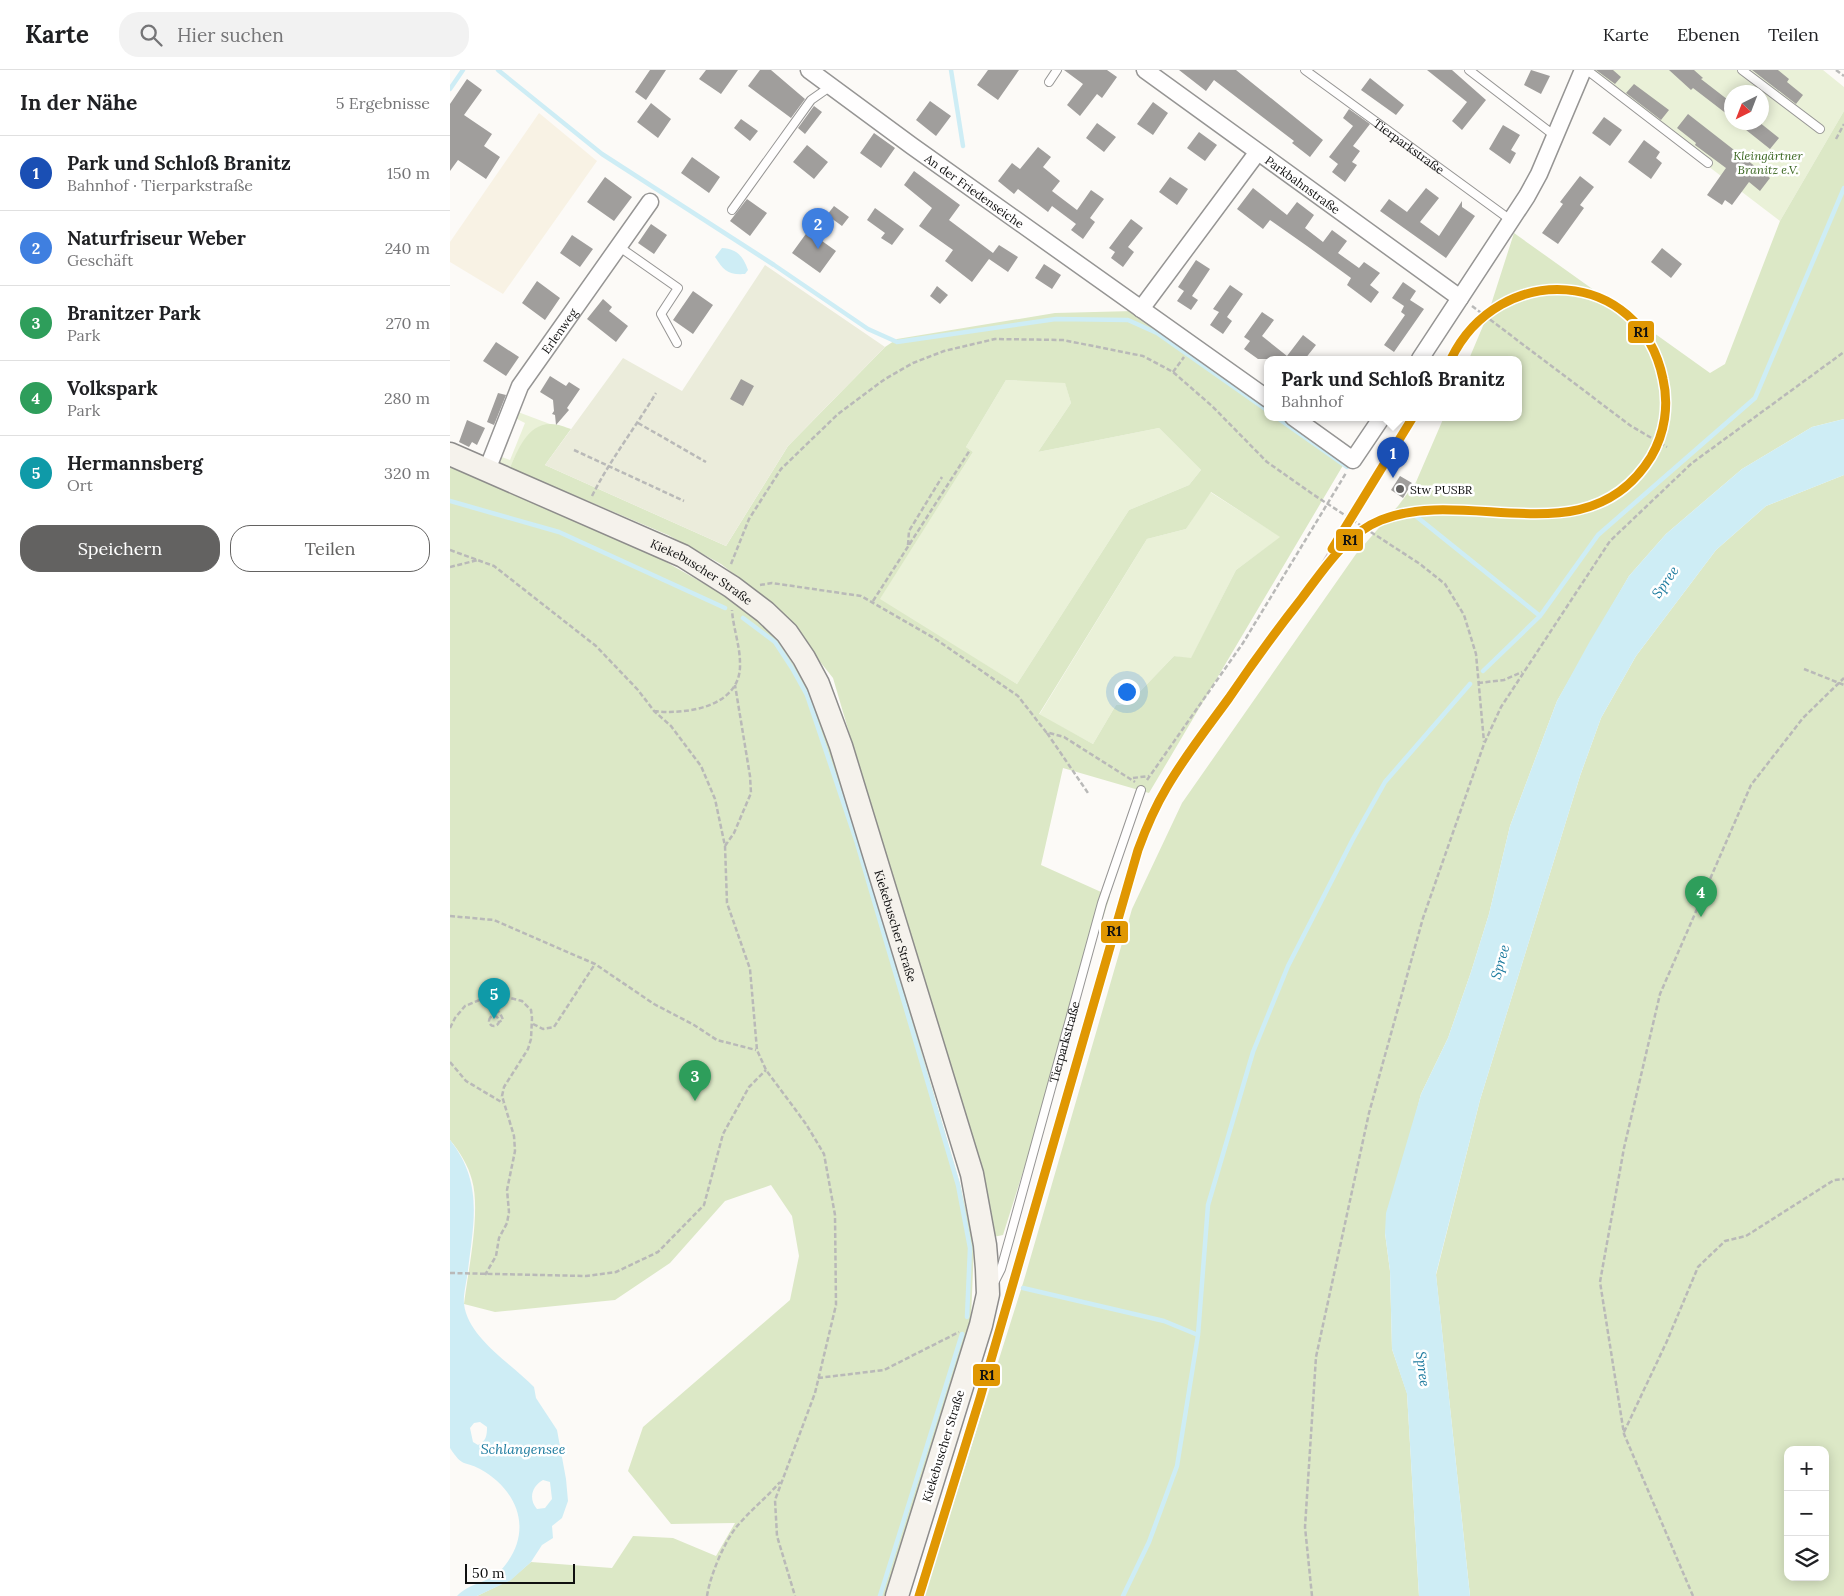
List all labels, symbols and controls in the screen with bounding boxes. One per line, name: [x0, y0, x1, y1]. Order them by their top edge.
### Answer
search box: [119, 12, 469, 57]
text: Karte: [25, 19, 89, 50]
icon: search: [137, 21, 165, 49]
text: Hier suchen: [177, 23, 284, 47]
text: Karte: [1603, 23, 1649, 46]
text: Ebenen: [1677, 23, 1740, 46]
text: Teilen: [1768, 23, 1819, 46]
north arrow: [1724, 85, 1769, 130]
text: In der Nähe: [20, 89, 137, 116]
text: 5 Ergebnisse: [336, 93, 430, 113]
street label: Tierparkstraße: [1371, 115, 1448, 177]
park label: Kleingärtner Branitz e.V.: [1733, 148, 1803, 177]
street label: An der Friedenseiche: [921, 150, 1028, 231]
text: Park und Schloß Branitz: [67, 151, 291, 175]
street label: Parkbahnstraße: [1263, 152, 1344, 217]
text: 1: [33, 163, 39, 183]
text: 150 m: [387, 163, 430, 183]
text: Bahnhof · Tierparkstraße: [67, 175, 253, 195]
pin: 2: [802, 208, 834, 249]
text: Naturfriseur Weber: [67, 226, 246, 250]
text: 2: [32, 238, 40, 258]
text: 240 m: [385, 238, 430, 258]
text: Geschäft: [67, 250, 133, 270]
text: Branitzer Park: [67, 301, 201, 325]
street label: Erlenweg: [538, 305, 580, 356]
text: 3: [32, 313, 40, 333]
text: 270 m: [386, 313, 430, 333]
line badge: R1: [1627, 320, 1655, 344]
text: R1: [1633, 323, 1649, 341]
text: Park: [67, 325, 100, 345]
popup: [1264, 356, 1522, 421]
text: Park und Schloß Branitz: [1281, 367, 1505, 391]
text: Volkspark: [67, 376, 158, 400]
text: 4: [32, 388, 40, 408]
text: 280 m: [384, 388, 430, 408]
text: Bahnhof: [1281, 391, 1343, 411]
text: Park: [67, 400, 100, 420]
pin: 1: [1377, 437, 1409, 478]
text: Hermannsberg: [67, 451, 203, 475]
text: 5: [32, 463, 40, 483]
text: 320 m: [384, 463, 430, 483]
text: Ort: [67, 475, 93, 495]
place label: Stw PUSBR: [1410, 482, 1473, 497]
marker: Stw PUSBR: [1394, 483, 1406, 495]
button: Speichern: [20, 525, 220, 572]
button: Teilen: [230, 525, 430, 572]
line badge: R1: [1335, 528, 1364, 552]
text: R1: [1342, 531, 1358, 549]
street label: Kiekebuscher Straße: [648, 535, 756, 608]
water label: Spree: [1647, 562, 1683, 602]
your location: [1114, 679, 1140, 705]
street label: Kiekebuscher Straße: [872, 868, 920, 984]
pin: 4: [1685, 876, 1717, 917]
line badge: R1: [1100, 920, 1129, 944]
text: R1: [1106, 922, 1122, 940]
water label: Spree: [1486, 942, 1514, 981]
pin: 5: [478, 978, 510, 1019]
street label: Tierparkstraße: [1045, 999, 1082, 1084]
pin: 3: [679, 1060, 711, 1101]
water label: Spree: [1412, 1350, 1434, 1388]
line badge: R1: [972, 1363, 1001, 1387]
text: R1: [979, 1366, 995, 1384]
street label: Kiekebuscher Straße: [919, 1388, 967, 1504]
water label: Schlangensee: [481, 1440, 566, 1458]
map controls: [1784, 1446, 1829, 1581]
button: +: [1784, 1446, 1829, 1491]
button: −: [1784, 1491, 1829, 1536]
button: layers: [1784, 1536, 1829, 1581]
scale bar: [465, 1561, 575, 1584]
text: 50 m: [472, 1564, 505, 1582]

